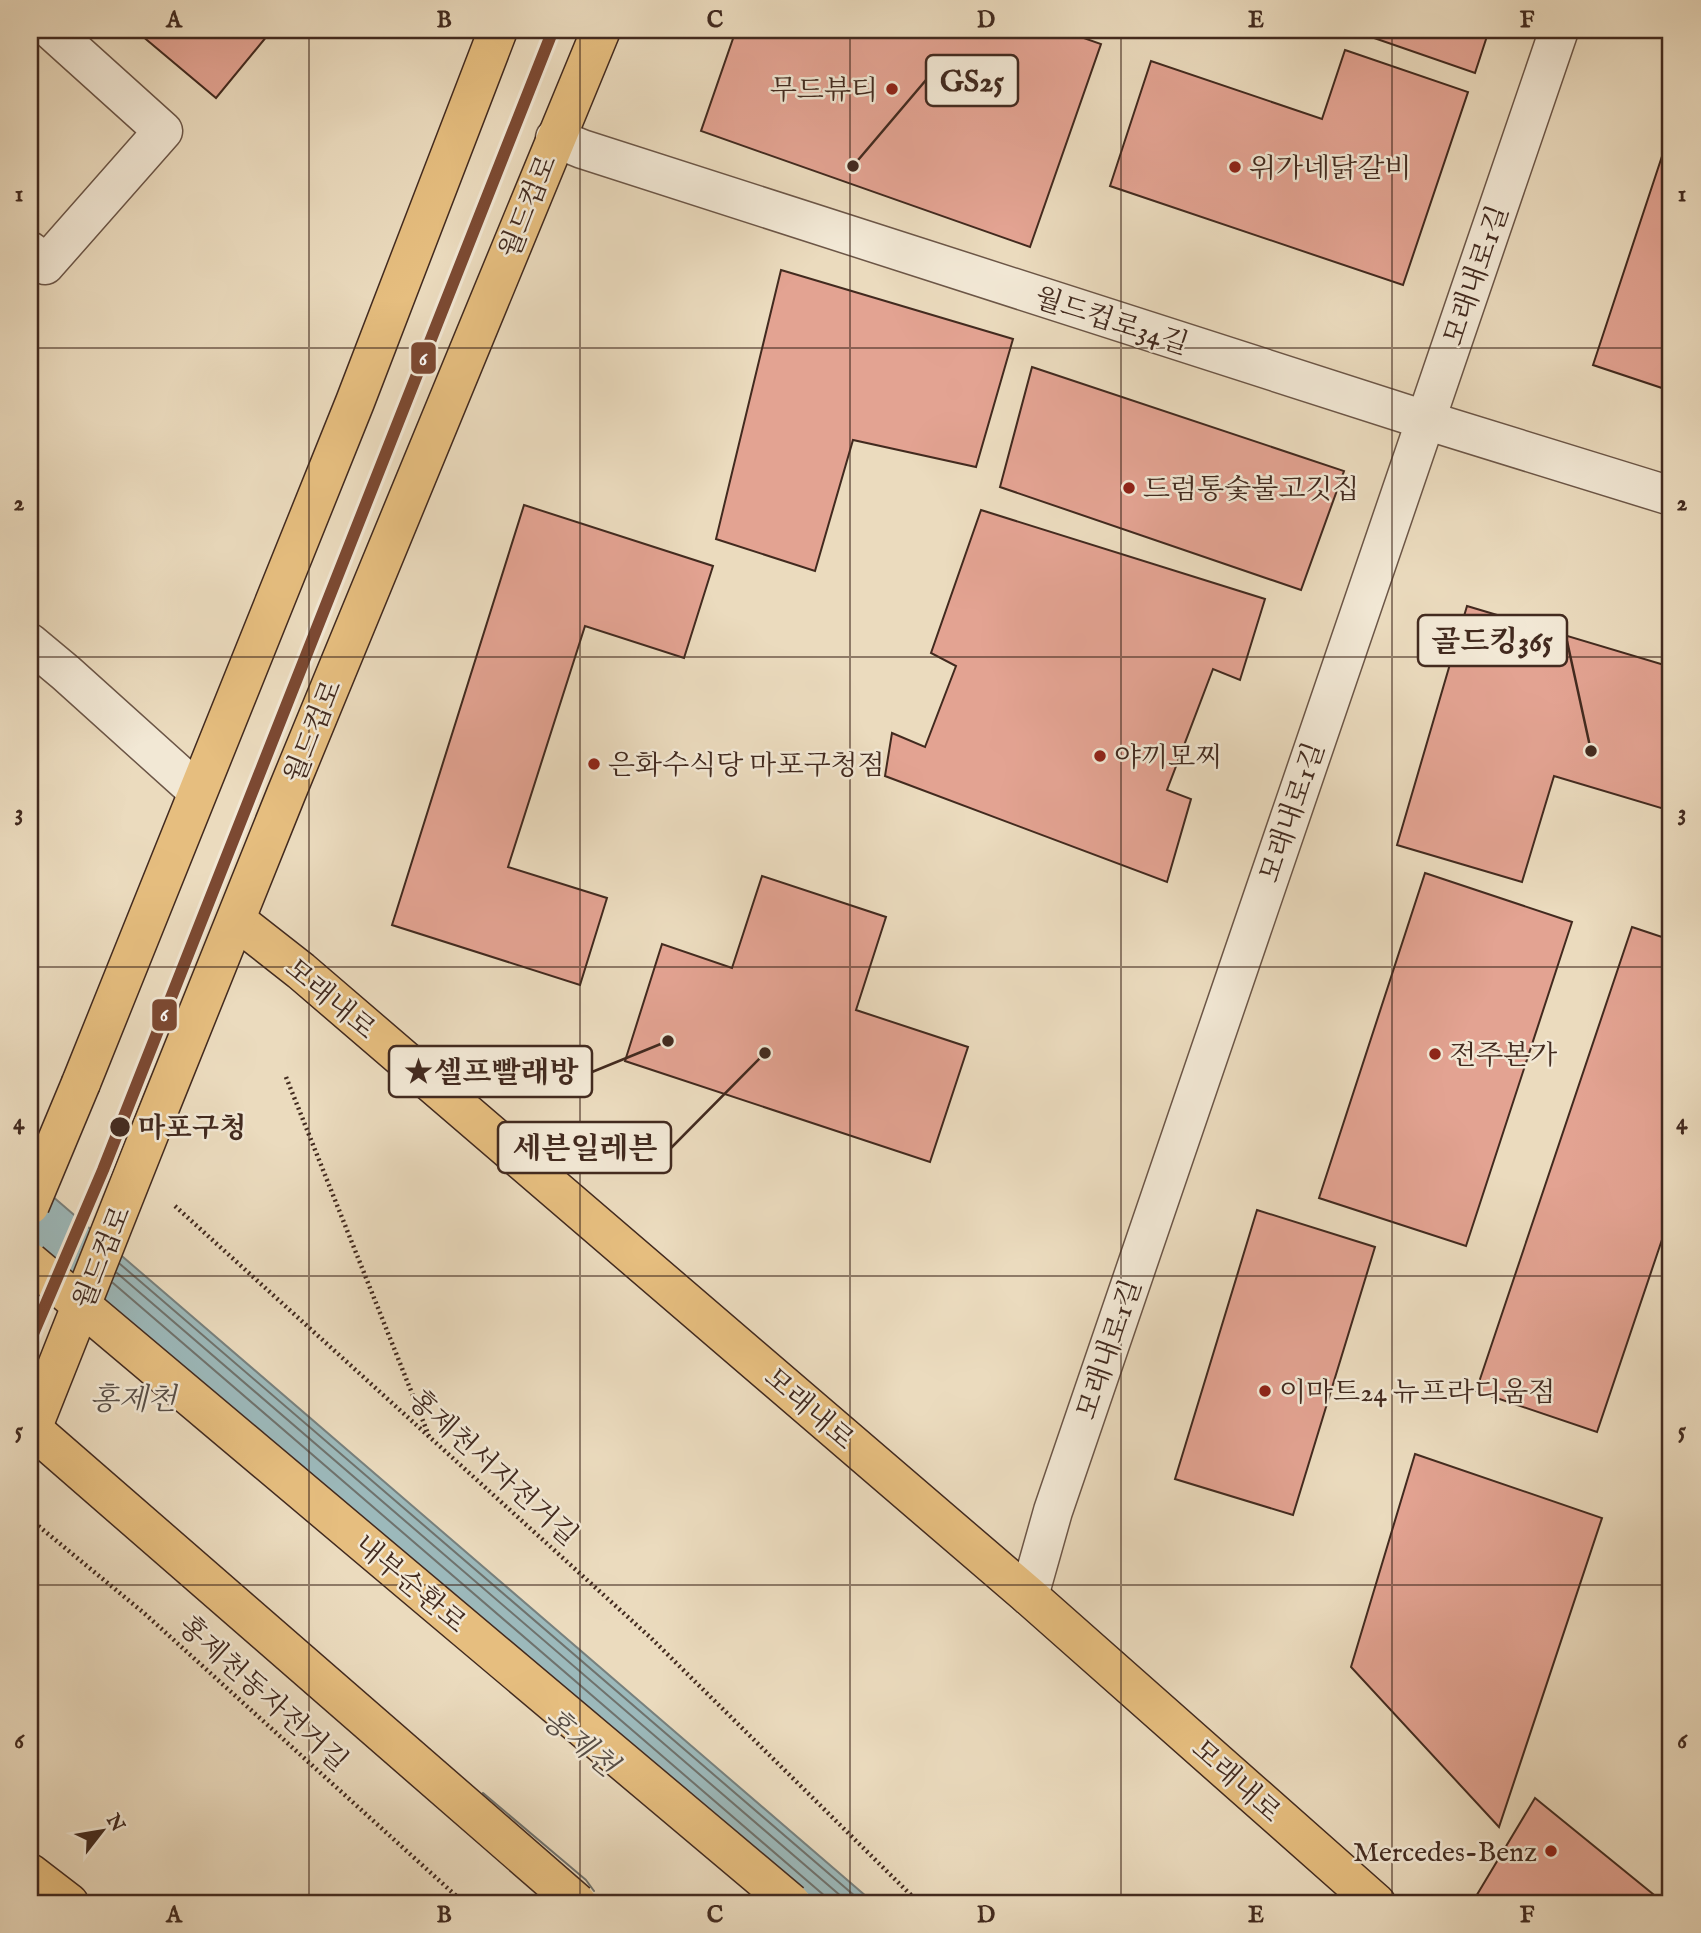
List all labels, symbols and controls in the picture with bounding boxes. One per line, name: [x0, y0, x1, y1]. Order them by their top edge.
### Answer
text: A: [165, 6, 183, 35]
text: B: [436, 6, 452, 35]
text: C: [707, 6, 724, 35]
text: D: [977, 6, 995, 35]
text: E: [1248, 6, 1264, 35]
text: F: [1520, 6, 1535, 35]
callout: GS25: [926, 55, 1018, 106]
text: GS25: [940, 64, 1004, 102]
place label: 무드뷰티: [770, 74, 878, 109]
marker: 무드뷰티: [884, 81, 900, 97]
street label: 월드컵로: [493, 150, 566, 264]
place label: 위가네닭갈비: [1249, 152, 1411, 187]
marker: 위가네닭갈비: [1227, 159, 1243, 175]
text: 1: [15, 180, 23, 209]
text: 1: [1678, 180, 1686, 209]
street label: 모래내로1길: [1437, 201, 1518, 350]
street label: 월드컵로34길: [1030, 281, 1192, 364]
line badge: 6: [410, 341, 437, 375]
text: 6: [419, 348, 428, 372]
place label: 드럼통숯불고깃집: [1143, 473, 1359, 508]
marker: 드럼통숯불고깃집: [1121, 480, 1137, 496]
text: 2: [14, 489, 25, 518]
text: 2: [1677, 489, 1688, 518]
callout: 골드킹365: [1418, 615, 1567, 666]
text: 골드킹365: [1431, 624, 1553, 662]
street label: 월드컵로: [278, 675, 351, 789]
street label: 모래내로1길: [1253, 738, 1334, 887]
place label: 야끼모찌: [1114, 741, 1222, 776]
marker: 야끼모찌: [1092, 748, 1108, 764]
place label: 은화수식당 마포구청점: [608, 749, 885, 784]
marker: 은화수식당 마포구청점: [586, 756, 602, 772]
text: 3: [15, 799, 23, 828]
text: 3: [1678, 799, 1686, 828]
street label: 모래내로: [277, 952, 382, 1048]
line badge: 6: [151, 998, 178, 1032]
text: 6: [160, 1004, 169, 1028]
place label: 전주본가: [1449, 1039, 1557, 1074]
callout: ★셀프빨래방: [389, 1046, 592, 1097]
marker: 전주본가: [1427, 1046, 1443, 1062]
text: ★셀프빨래방: [404, 1055, 578, 1093]
text: 4: [13, 1108, 25, 1137]
text: 4: [1676, 1108, 1688, 1137]
place label: 마포구청: [138, 1112, 246, 1147]
marker: 마포구청: [108, 1115, 132, 1139]
callout: 세븐일레븐: [498, 1122, 671, 1173]
text: 세븐일레븐: [513, 1131, 657, 1169]
street label: 월드컵로: [67, 1201, 140, 1315]
street label: 모래내로1길: [1070, 1275, 1151, 1424]
street label: 모래내로: [756, 1361, 861, 1459]
place label: 이마트24 뉴프라디움점: [1279, 1376, 1555, 1411]
water label: 홍제천: [90, 1382, 178, 1420]
street label: 홍제천서자전거길: [400, 1383, 584, 1554]
marker: 이마트24 뉴프라디움점: [1257, 1383, 1273, 1399]
text: 5: [15, 1417, 24, 1446]
text: 5: [1678, 1417, 1687, 1446]
street label: 내부순환로: [346, 1528, 472, 1642]
street label: 홍제천동자전거길: [170, 1609, 354, 1780]
water label: 홍제천: [533, 1701, 626, 1787]
text: 6: [14, 1727, 25, 1756]
text: 6: [1677, 1727, 1688, 1756]
street label: 모래내로: [1183, 1733, 1287, 1831]
north arrow: [66, 1797, 136, 1867]
text: N: [100, 1809, 130, 1837]
place label: Mercedes-Benz: [1353, 1836, 1537, 1871]
marker: Mercedes-Benz: [1543, 1843, 1559, 1859]
text: A: [165, 1901, 183, 1930]
text: B: [436, 1901, 452, 1930]
text: C: [707, 1901, 724, 1930]
text: D: [977, 1901, 995, 1930]
text: E: [1248, 1901, 1264, 1930]
text: F: [1520, 1901, 1535, 1930]

